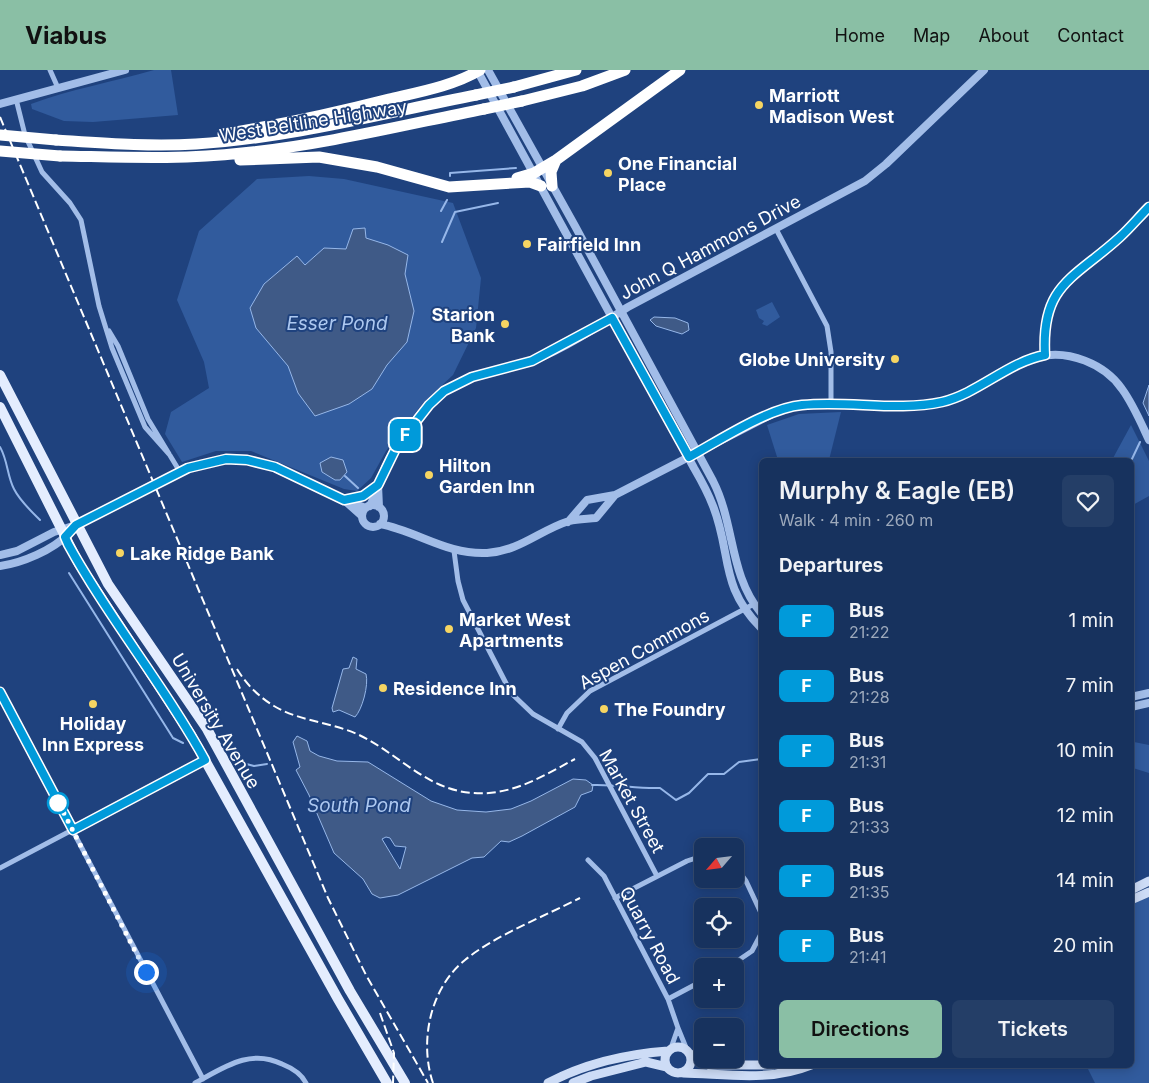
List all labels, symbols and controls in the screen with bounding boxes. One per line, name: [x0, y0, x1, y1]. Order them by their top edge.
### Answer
text: Viabus: [25, 21, 107, 50]
text: Home: [835, 25, 885, 46]
text: Map: [913, 25, 950, 46]
text: About: [978, 25, 1029, 46]
text: Contact: [1057, 25, 1124, 46]
place label: Marriott Madison West: [769, 85, 895, 127]
street label: West Beltline Highway: [218, 96, 408, 146]
marker: Marriott Madison West: [753, 99, 765, 111]
place label: One Financial Place: [618, 153, 737, 195]
marker: One Financial Place: [602, 167, 614, 179]
street label: John Q Hammons Drive: [616, 190, 804, 304]
place label: Fairfield Inn: [537, 234, 641, 255]
marker: Fairfield Inn: [521, 238, 533, 250]
place label: Starion Bank: [431, 304, 496, 346]
water label: Esser Pond: [286, 312, 388, 335]
marker: Starion Bank: [499, 318, 511, 330]
place label: Globe University: [739, 349, 885, 370]
marker: Globe University: [889, 353, 901, 365]
line badge: F: [389, 419, 421, 451]
text: F: [400, 424, 410, 445]
place label: Hilton Garden Inn: [439, 455, 535, 497]
marker: Hilton Garden Inn: [423, 469, 435, 481]
button: heart: [1062, 475, 1114, 527]
text: Murphy & Eagle (EB): [779, 476, 1015, 505]
text: Walk · 4 min · 260 m: [779, 510, 933, 530]
place label: Lake Ridge Bank: [130, 543, 275, 564]
marker: Lake Ridge Bank: [114, 547, 126, 559]
text: Departures: [779, 554, 883, 577]
text: Bus: [849, 599, 884, 622]
street label: Aspen Commons: [575, 605, 713, 693]
place label: Market West Apartments: [459, 609, 571, 651]
text: 1 min: [1068, 609, 1114, 632]
text: F: [801, 610, 812, 631]
text: 21:22: [849, 622, 889, 642]
marker: Market West Apartments: [443, 623, 455, 635]
street label: University Avenue: [167, 650, 265, 792]
text: Bus: [849, 664, 884, 687]
text: 7 min: [1065, 674, 1114, 697]
text: F: [801, 675, 812, 696]
place label: Residence Inn: [393, 678, 517, 699]
marker: Residence Inn: [377, 682, 389, 694]
text: 21:28: [849, 687, 890, 707]
marker: Holiday Inn Express: [87, 698, 99, 710]
place label: The Foundry: [614, 699, 726, 720]
marker: The Foundry: [598, 703, 610, 715]
place label: Holiday Inn Express: [42, 713, 144, 755]
text: Bus: [849, 729, 884, 752]
text: 10 min: [1056, 739, 1114, 762]
text: F: [801, 740, 812, 761]
street label: Market Street: [595, 746, 669, 857]
text: 21:31: [849, 752, 886, 772]
unlabelled marker: [47, 792, 69, 814]
water label: South Pond: [307, 794, 411, 817]
text: Bus: [849, 794, 884, 817]
text: 12 min: [1057, 804, 1114, 827]
text: F: [801, 805, 812, 826]
text: 21:33: [849, 817, 890, 837]
north arrow: [694, 838, 744, 888]
map controls: [694, 838, 744, 1068]
text: Bus: [849, 859, 884, 882]
text: 14 min: [1056, 869, 1114, 892]
text: F: [801, 870, 812, 891]
text: 21:35: [849, 882, 889, 902]
street label: Quarry Road: [616, 883, 684, 987]
button: locate: [694, 898, 744, 948]
text: Bus: [849, 924, 884, 947]
text: 20 min: [1053, 934, 1114, 957]
text: F: [801, 935, 812, 956]
text: 21:41: [849, 947, 886, 967]
button: +: [694, 958, 744, 1008]
your location: [134, 960, 159, 985]
button: Directions: [779, 1000, 942, 1058]
button: Tickets: [952, 1000, 1114, 1058]
button: −: [694, 1018, 744, 1068]

